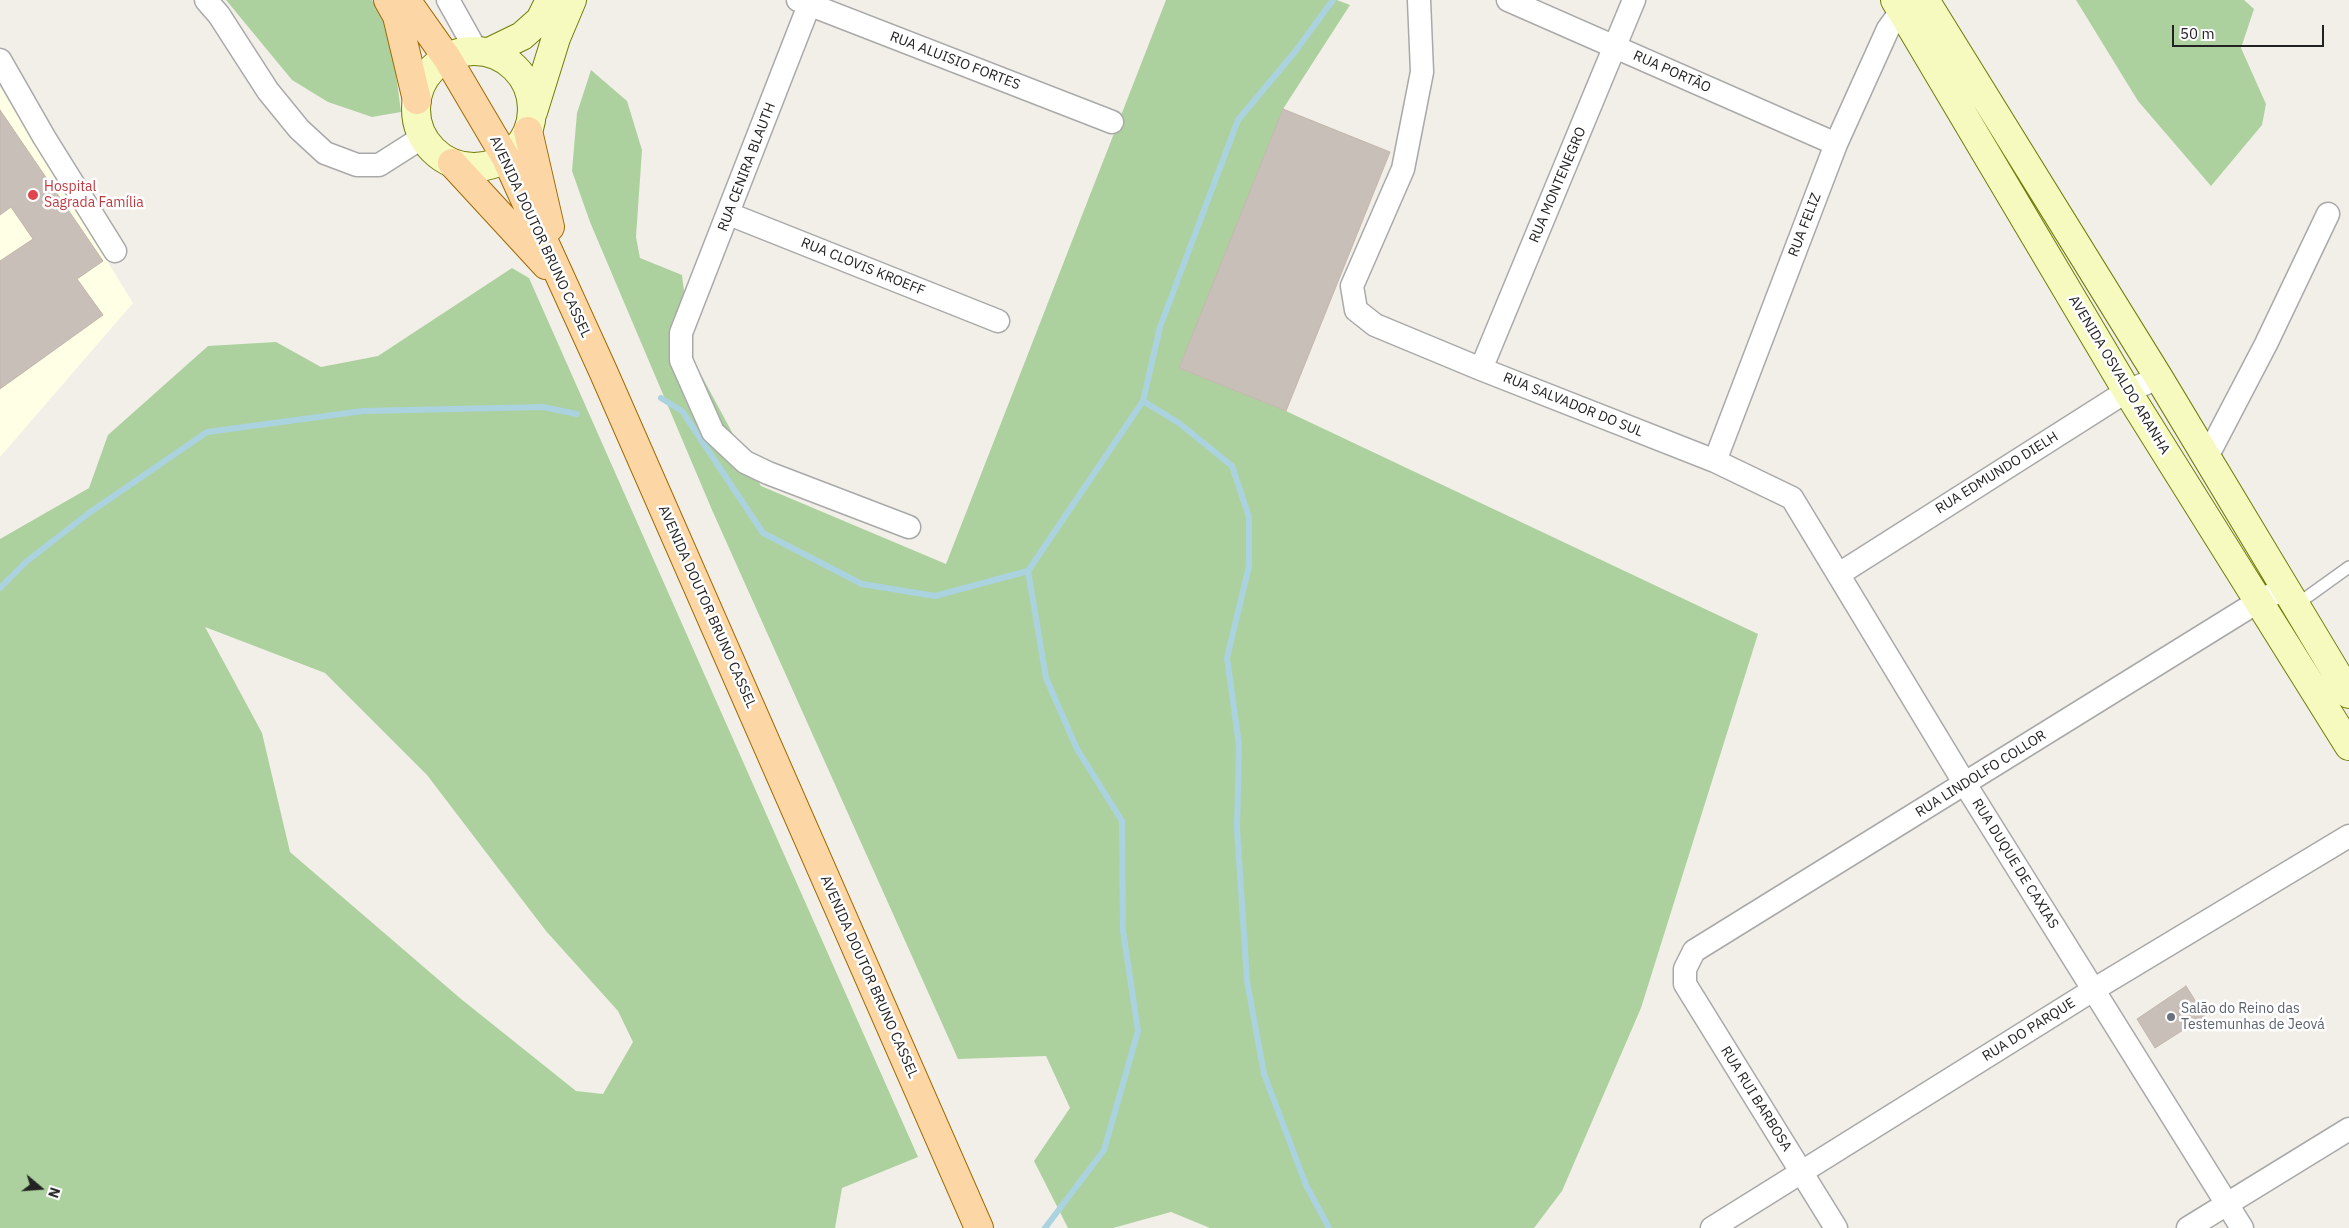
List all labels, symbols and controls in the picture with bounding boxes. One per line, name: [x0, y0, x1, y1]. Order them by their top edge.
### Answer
scale bar: [2174, 15, 2326, 47]
text: 50 m: [2180, 24, 2215, 43]
street label: RUA ALUISIO FORTES: [887, 28, 1023, 94]
street label: RUA PORTÃO: [1631, 47, 1713, 97]
street label: RUA CENIRA BLAUTH: [715, 100, 779, 234]
street label: RUA MONTENEGRO: [1526, 125, 1590, 245]
street label: AVENIDA DOUTOR BRUNO CASSEL: [486, 134, 594, 340]
place label: Hospital Sagrada Família: [44, 179, 144, 212]
marker: Hospital Sagrada Família: [26, 188, 40, 202]
street label: RUA FELIZ: [1785, 191, 1825, 259]
street label: RUA CLOVIS KROEFF: [798, 234, 928, 300]
street label: AVENIDA OSVALDO ARANHA: [2065, 293, 2173, 457]
street label: RUA SALVADOR DO SUL: [1501, 369, 1645, 441]
street label: RUA EDMUNDO DIELH: [1933, 428, 2061, 518]
street label: AVENIDA DOUTOR BRUNO CASSEL: [655, 503, 759, 711]
street label: RUA LINDOLFO COLLOR: [1913, 727, 2049, 821]
street label: RUA DUQUE DE CAXIAS: [1968, 796, 2062, 932]
street label: AVENIDA DOUTOR BRUNO CASSEL: [817, 873, 921, 1081]
street label: RUA DO PARQUE: [1980, 995, 2078, 1065]
place label: Salão do Reino das Testemunhas de Jeová: [2181, 1001, 2325, 1034]
marker: Salão do Reino das Testemunhas de Jeová: [2165, 1011, 2177, 1023]
street label: RUA RUI BARBOSA: [1717, 1043, 1795, 1155]
north arrow: [15, 1163, 65, 1213]
text: N: [44, 1185, 64, 1200]

